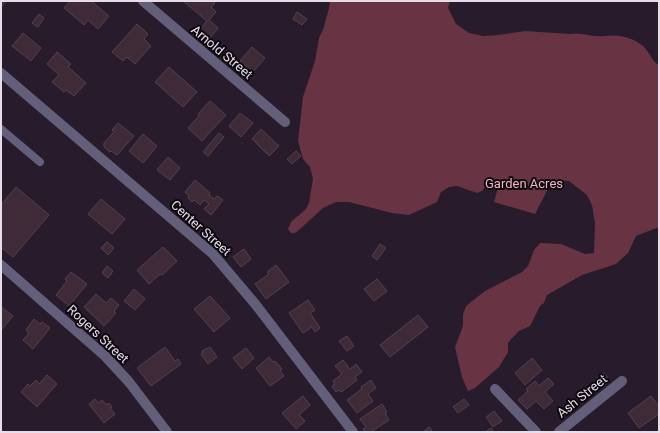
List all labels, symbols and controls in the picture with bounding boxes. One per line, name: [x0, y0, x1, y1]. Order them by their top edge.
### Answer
street label: Arnold Street: [188, 22, 256, 82]
park label: Garden Acres: [485, 176, 563, 191]
street label: Center Street: [168, 197, 234, 259]
street label: Rogers Street: [64, 302, 132, 366]
street label: Ash Street: [554, 371, 610, 421]

